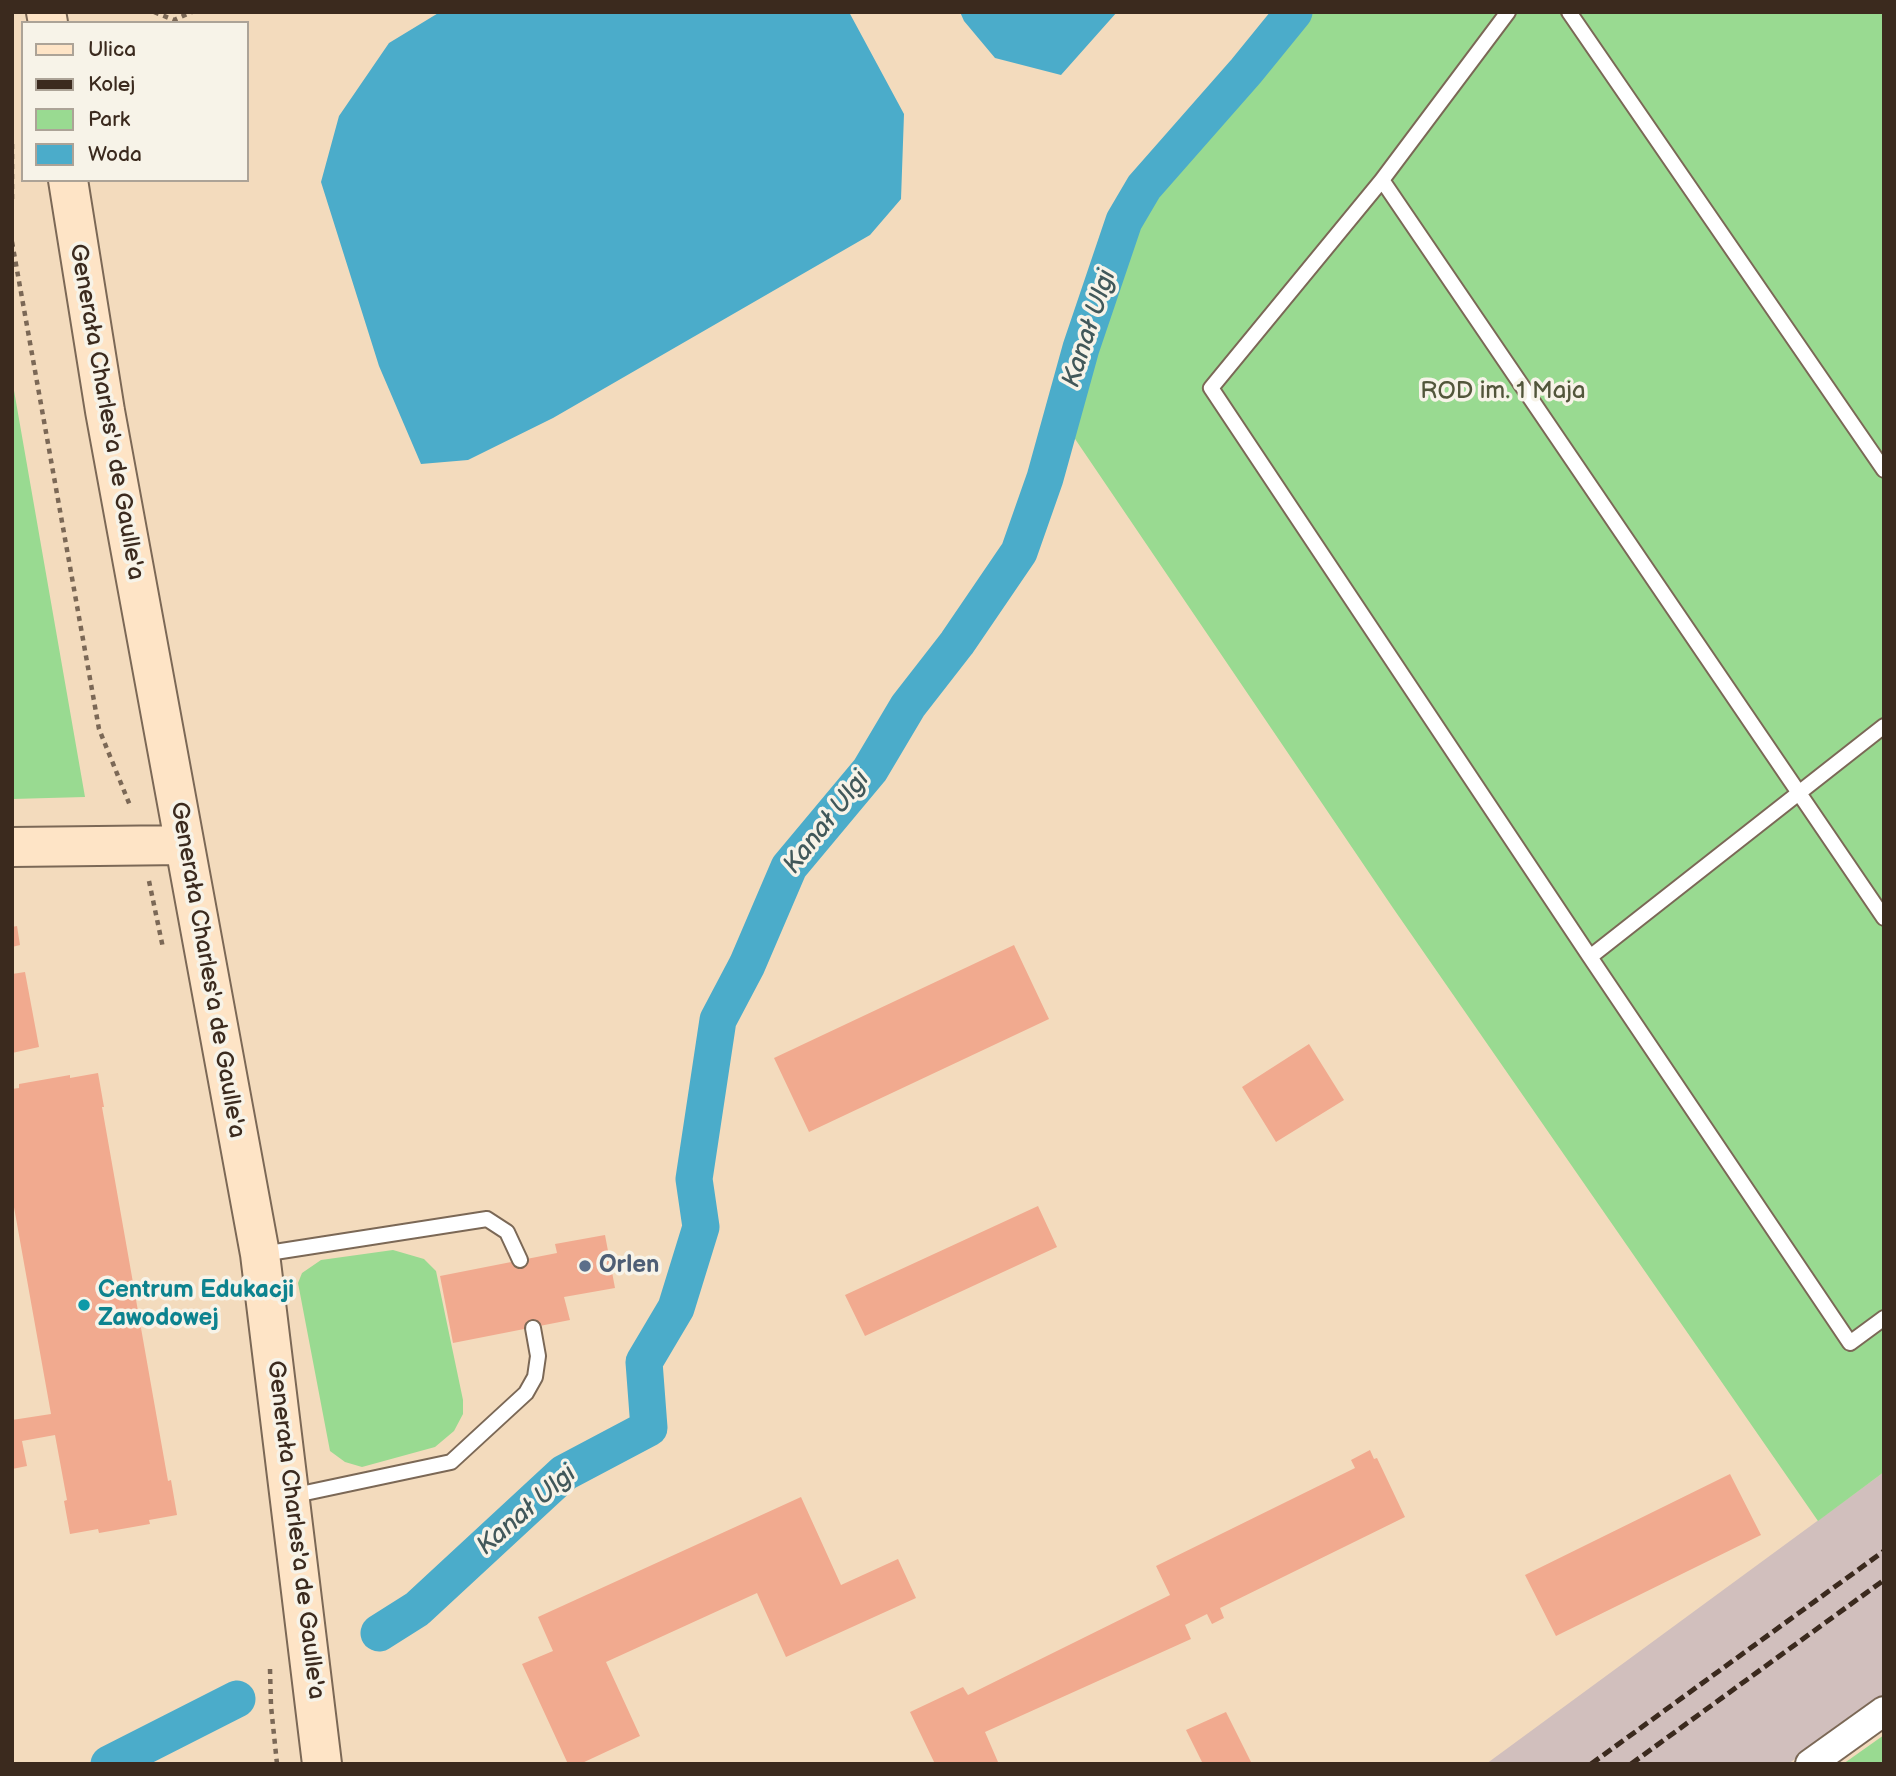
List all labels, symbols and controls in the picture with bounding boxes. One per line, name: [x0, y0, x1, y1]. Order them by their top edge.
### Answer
legend: [21, 21, 248, 182]
text: Ulica: [88, 37, 136, 62]
text: Kolej: [88, 72, 135, 97]
text: Park: [88, 107, 130, 132]
text: Woda: [88, 142, 142, 167]
street label: Generała Charles'a de Gaulle'a: [62, 242, 150, 582]
water label: Kanał Ulgi: [1056, 266, 1124, 392]
park label: ROD im. 1 Maja: [1420, 378, 1586, 406]
water label: Kanał Ulgi: [777, 766, 877, 880]
street label: Generała Charles'a de Gaulle'a: [163, 800, 251, 1140]
place label: Orlen: [599, 1252, 659, 1280]
marker: Orlen: [577, 1258, 593, 1274]
place label: Centrum Edukacji Zawodowej: [98, 1277, 294, 1333]
marker: Centrum Edukacji Zawodowej: [76, 1297, 92, 1313]
street label: Generała Charles'a de Gaulle'a: [260, 1359, 330, 1701]
water label: Kanał Ulgi: [471, 1459, 583, 1563]

